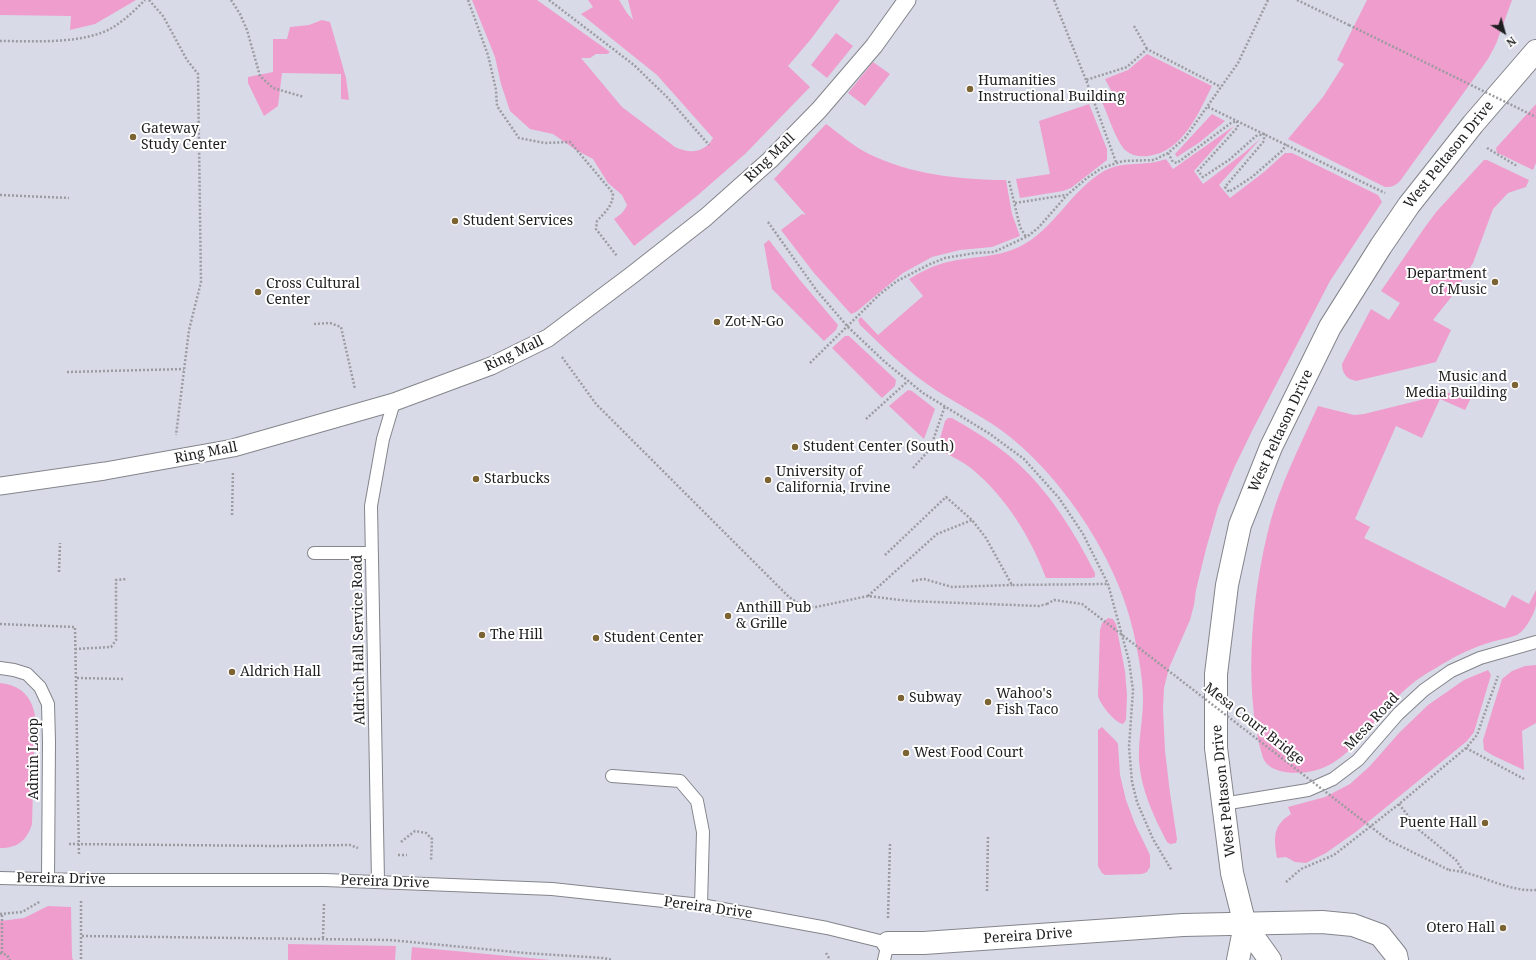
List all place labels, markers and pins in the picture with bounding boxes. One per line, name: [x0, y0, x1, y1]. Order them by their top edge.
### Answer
place label: Humanities Instructional Building: [978, 73, 1125, 106]
marker: Humanities Instructional Building: [965, 84, 975, 94]
place label: Gateway Study Center: [141, 121, 227, 154]
marker: Gateway Study Center: [128, 132, 138, 142]
place label: Student Services: [463, 213, 573, 229]
marker: Student Services: [450, 216, 460, 226]
place label: Department of Music: [1407, 266, 1487, 298]
place label: Cross Cultural Center: [266, 276, 360, 308]
marker: Department of Music: [1490, 277, 1500, 287]
marker: Cross Cultural Center: [253, 287, 263, 297]
place label: Zot-N-Go: [725, 314, 784, 330]
marker: Zot-N-Go: [712, 317, 722, 327]
place label: Music and Media Building: [1405, 369, 1507, 402]
marker: Music and Media Building: [1510, 380, 1520, 390]
place label: Student Center (South): [803, 439, 954, 455]
marker: Student Center (South): [790, 442, 800, 452]
place label: University of California, Irvine: [776, 464, 891, 496]
place label: Starbucks: [484, 471, 550, 487]
marker: Starbucks: [471, 474, 481, 484]
marker: University of California, Irvine: [763, 475, 773, 485]
place label: Anthill Pub & Grille: [736, 600, 811, 632]
marker: Anthill Pub & Grille: [723, 611, 733, 621]
place label: The Hill: [490, 627, 543, 643]
marker: The Hill: [477, 630, 487, 640]
place label: Student Center: [604, 630, 703, 646]
marker: Student Center: [591, 633, 601, 643]
place label: Aldrich Hall: [240, 664, 321, 680]
marker: Aldrich Hall: [227, 667, 237, 677]
place label: Wahoo's Fish Taco: [996, 686, 1059, 718]
place label: Subway: [909, 690, 962, 706]
marker: Subway: [896, 693, 906, 703]
marker: Wahoo's Fish Taco: [983, 697, 993, 707]
place label: West Food Court: [914, 745, 1023, 761]
marker: West Food Court: [901, 748, 911, 758]
place label: Puente Hall: [1399, 815, 1477, 831]
marker: Puente Hall: [1480, 818, 1490, 828]
place label: Otero Hall: [1426, 920, 1495, 936]
marker: Otero Hall: [1498, 923, 1508, 933]

